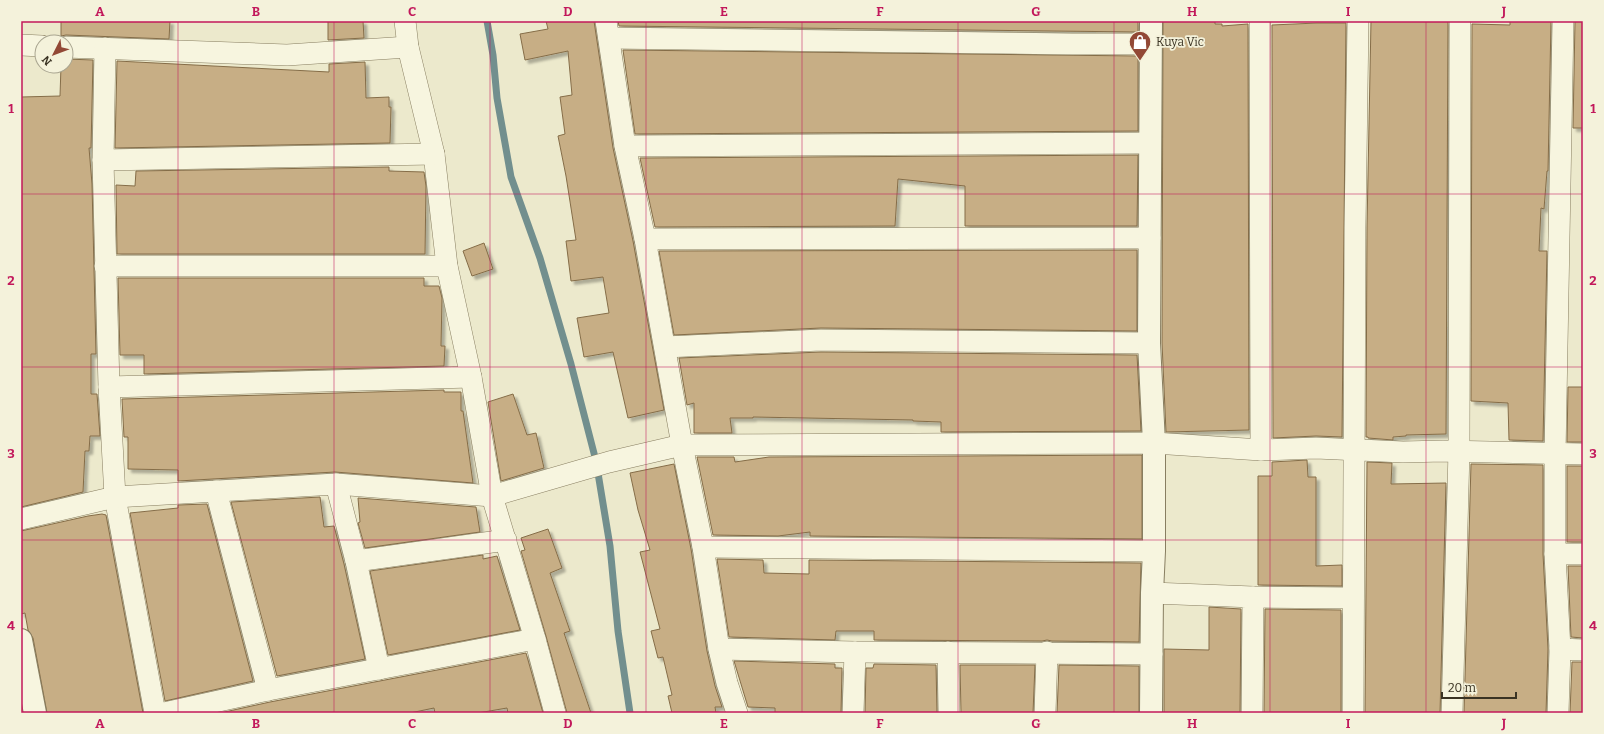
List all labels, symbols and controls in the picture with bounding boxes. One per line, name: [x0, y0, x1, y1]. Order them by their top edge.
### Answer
text: A: [95, 4, 105, 19]
text: B: [252, 4, 260, 19]
text: C: [408, 4, 416, 19]
text: D: [563, 4, 573, 19]
text: E: [720, 4, 728, 19]
text: F: [876, 4, 884, 19]
text: G: [1031, 4, 1041, 19]
text: H: [1187, 4, 1197, 19]
text: I: [1346, 4, 1351, 19]
text: J: [1501, 4, 1507, 19]
shop icon: Kuya Vic: [1127, 29, 1153, 62]
north arrow: [34, 34, 74, 74]
place label: Kuya Vic: [1156, 35, 1204, 49]
text: N: [39, 52, 55, 68]
text: 1: [8, 101, 14, 116]
text: 1: [1590, 101, 1596, 116]
text: 2: [7, 273, 15, 288]
text: 2: [1589, 273, 1597, 288]
text: 3: [7, 446, 15, 461]
text: 3: [1589, 446, 1597, 461]
text: 4: [7, 618, 15, 633]
text: 4: [1589, 618, 1597, 633]
scale bar: [1442, 674, 1516, 700]
text: 20 m: [1448, 681, 1477, 695]
text: A: [95, 716, 105, 731]
text: B: [252, 716, 260, 731]
text: C: [408, 716, 416, 731]
text: D: [563, 716, 573, 731]
text: E: [720, 716, 728, 731]
text: F: [876, 716, 884, 731]
text: G: [1031, 716, 1041, 731]
text: H: [1187, 716, 1197, 731]
text: I: [1346, 716, 1351, 731]
text: J: [1501, 716, 1507, 731]

